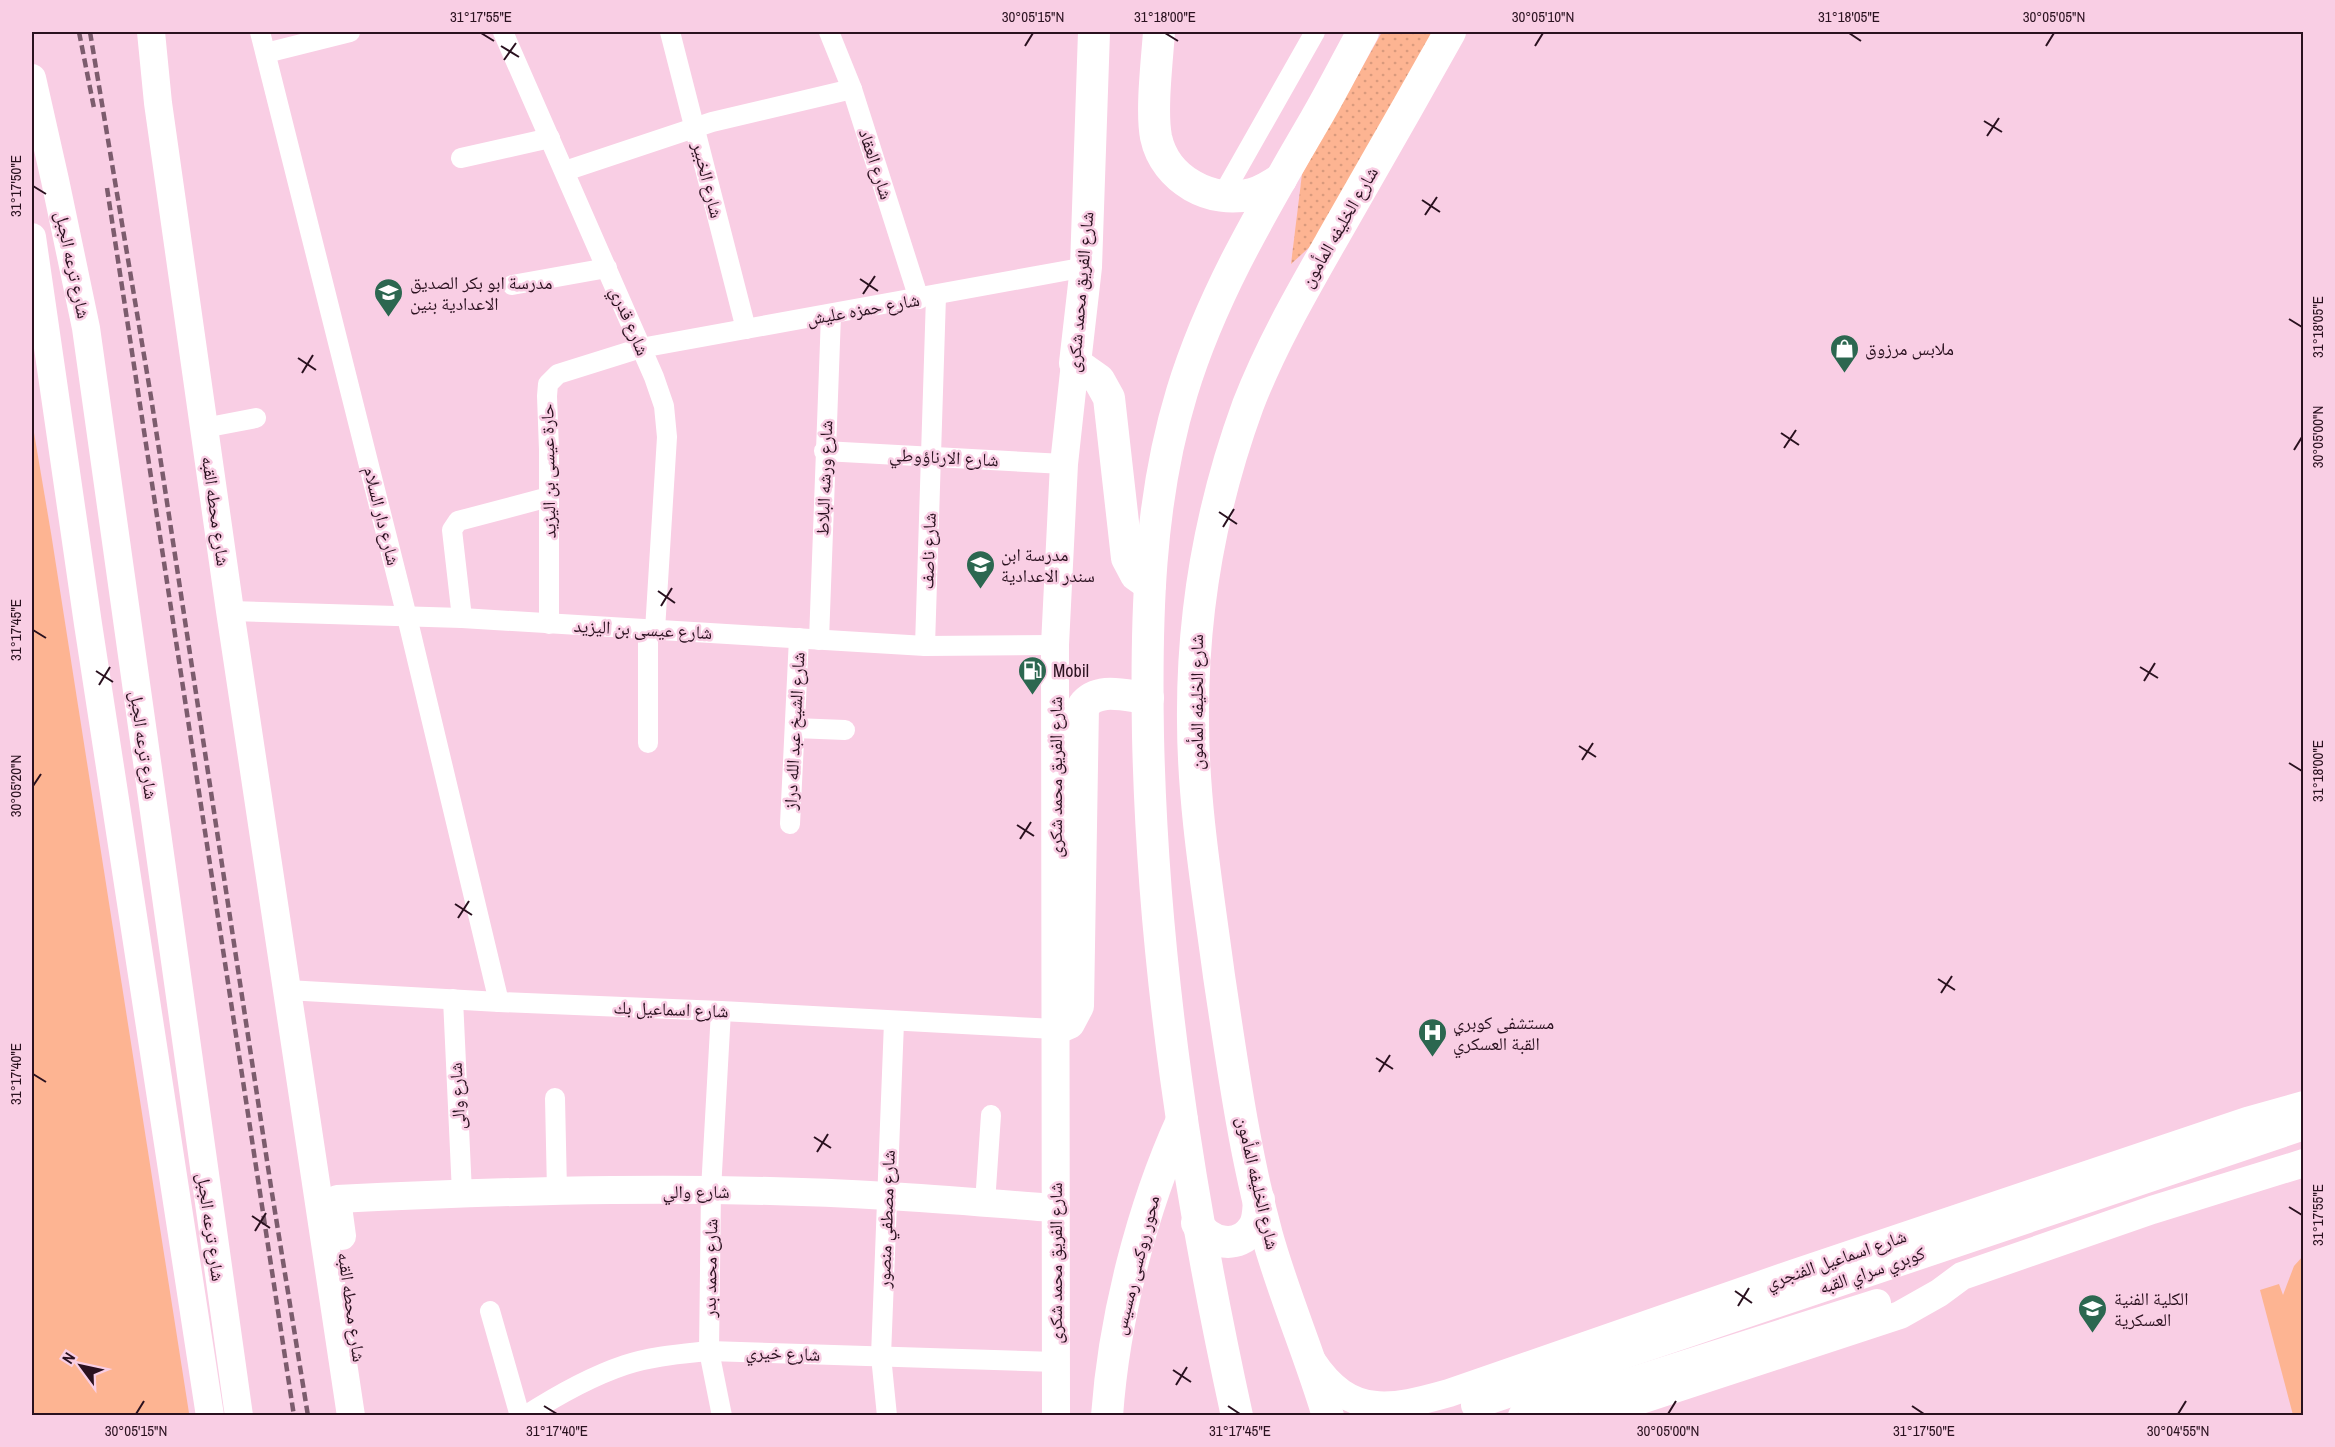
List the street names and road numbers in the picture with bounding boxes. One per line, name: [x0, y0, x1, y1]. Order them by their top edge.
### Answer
street label: شارع العقاد: [853, 125, 899, 203]
street label: شارع الخبير: [686, 138, 729, 221]
street label: شارع الخليفه المأمون: [1294, 162, 1384, 292]
street label: شارع ترعه الجبل: [49, 209, 97, 321]
street label: شارع الفريق محمد شكرى: [1061, 211, 1099, 373]
street label: شارع قدري: [602, 283, 656, 360]
street label: شارع حمزه عليش: [805, 287, 921, 331]
street label: حارة عيسى بن اليزيد: [534, 404, 562, 538]
street label: شارع ورشه البلاط: [809, 420, 839, 536]
street label: شارع الارناؤوطي: [889, 442, 999, 475]
street label: شارع محطه القبه: [196, 455, 236, 567]
street label: شارع دار السلام: [358, 464, 406, 568]
street label: شارع ناصف: [914, 512, 942, 590]
street label: شارع عيسى بن اليزيد: [573, 613, 713, 645]
street label: شارع الخليفه المأمون: [1184, 634, 1209, 770]
street label: شارع الشيخ عبد الله دراز: [777, 651, 811, 812]
street label: شارع ترعه الجبل: [124, 689, 164, 801]
street label: شارع الفريق محمد شكرى: [1043, 696, 1068, 858]
street label: شارع اسماعيل بك: [613, 995, 729, 1023]
street label: شارع والى: [443, 1062, 471, 1130]
street label: شارع الخليفه المأمون: [1231, 1114, 1285, 1252]
street label: شارع مصطفي منصور: [871, 1150, 903, 1290]
street label: شارع ترعه الجبل: [191, 1171, 231, 1283]
street label: شارع والي: [662, 1179, 730, 1206]
street label: شارع الفريق محمد شكرى: [1043, 1182, 1068, 1344]
street label: محور روكسى رمسيس: [1107, 1193, 1165, 1337]
street label: شارع محمد بدر: [697, 1218, 723, 1319]
street label: شارع اسماعيل الفنجري: [1762, 1223, 1911, 1297]
street label: كوبري سراي القبه: [1816, 1240, 1930, 1302]
street label: شارع محطه القبه: [332, 1251, 372, 1363]
street label: شارع خيري: [745, 1339, 821, 1369]

